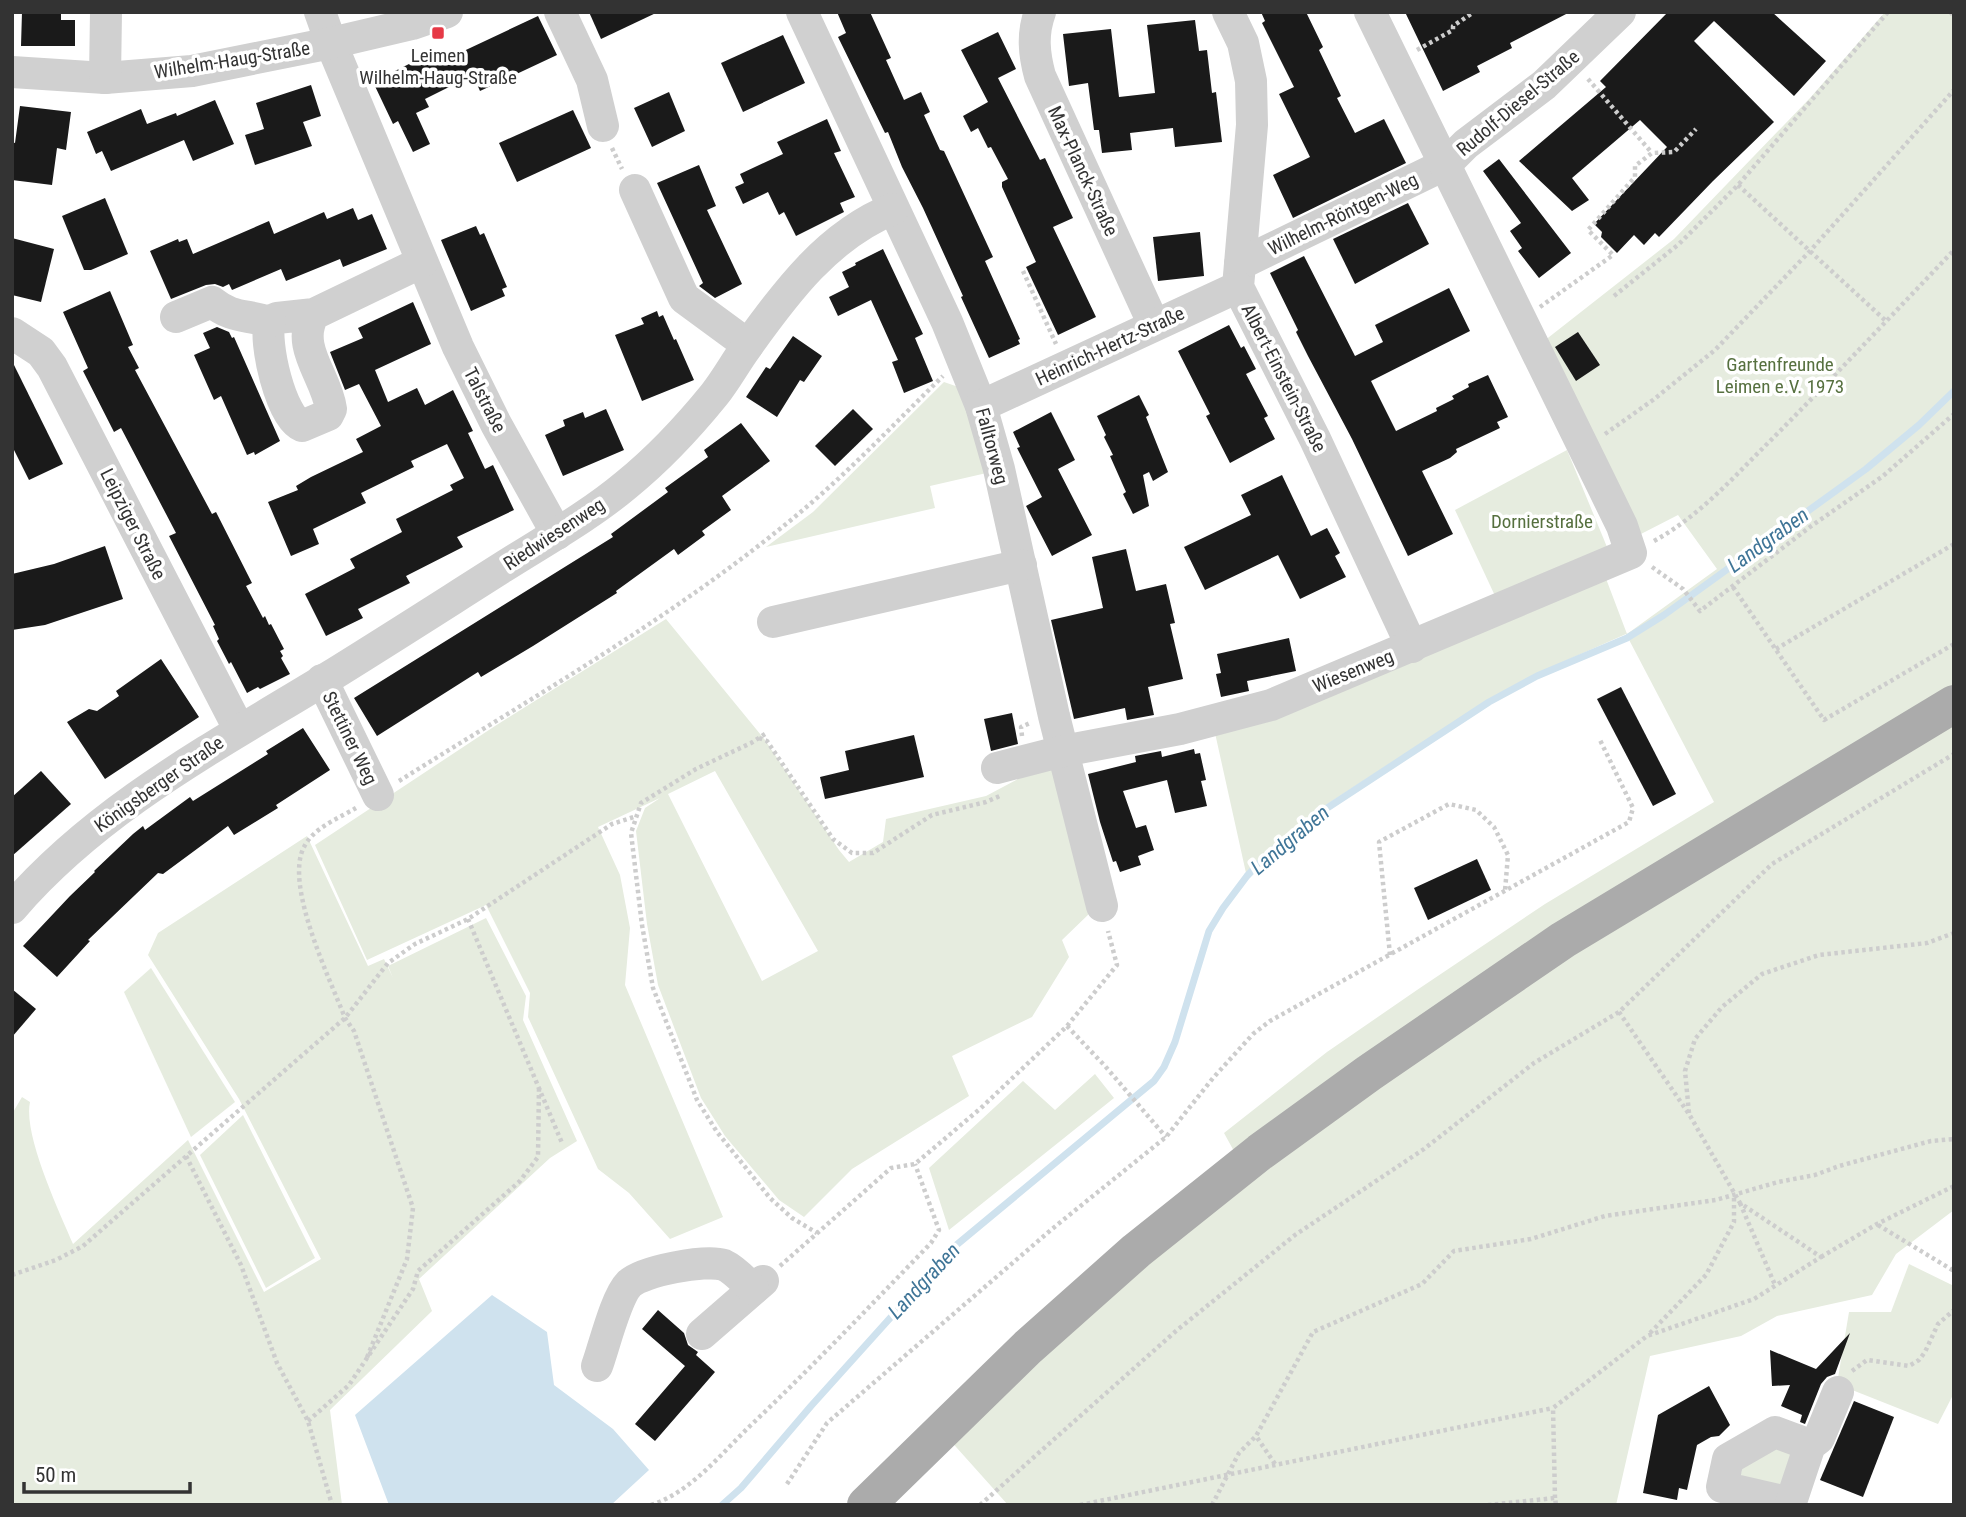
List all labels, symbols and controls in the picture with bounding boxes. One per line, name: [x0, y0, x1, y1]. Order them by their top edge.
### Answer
marker: Leimen Wilhelm-Haug-Straße: [430, 25, 446, 41]
street label: Wilhelm-Haug-Straße: [152, 36, 312, 84]
place label: Leimen Wilhelm-Haug-Straße: [359, 44, 517, 89]
street label: Rudolf-Diesel-Straße: [1452, 45, 1584, 161]
street label: Max-Planck-Straße: [1043, 102, 1123, 240]
street label: Wilhelm-Röntgen-Weg: [1264, 168, 1422, 260]
street label: Albert-Einstein-Straße: [1237, 300, 1331, 456]
street label: Heinrich-Hertz-Straße: [1032, 301, 1188, 391]
park label: Gartenfreunde Leimen e.V. 1973: [1716, 353, 1844, 398]
street label: Talstraße: [459, 364, 511, 436]
street label: Falltorweg: [971, 405, 1013, 487]
street label: Leipziger Straße: [95, 465, 171, 583]
street label: Riedwiesenweg: [499, 493, 609, 575]
water label: Landgraben: [1723, 503, 1813, 577]
park label: Dornierstraße: [1491, 510, 1593, 533]
street label: Wiesenweg: [1309, 644, 1397, 698]
street label: Stettiner Weg: [318, 688, 382, 788]
street label: Königsberger Straße: [90, 731, 228, 837]
water label: Landgraben: [1246, 800, 1334, 880]
water label: Landgraben: [883, 1238, 965, 1324]
scale bar: [24, 1450, 191, 1494]
text: 50 m: [35, 1463, 76, 1487]

